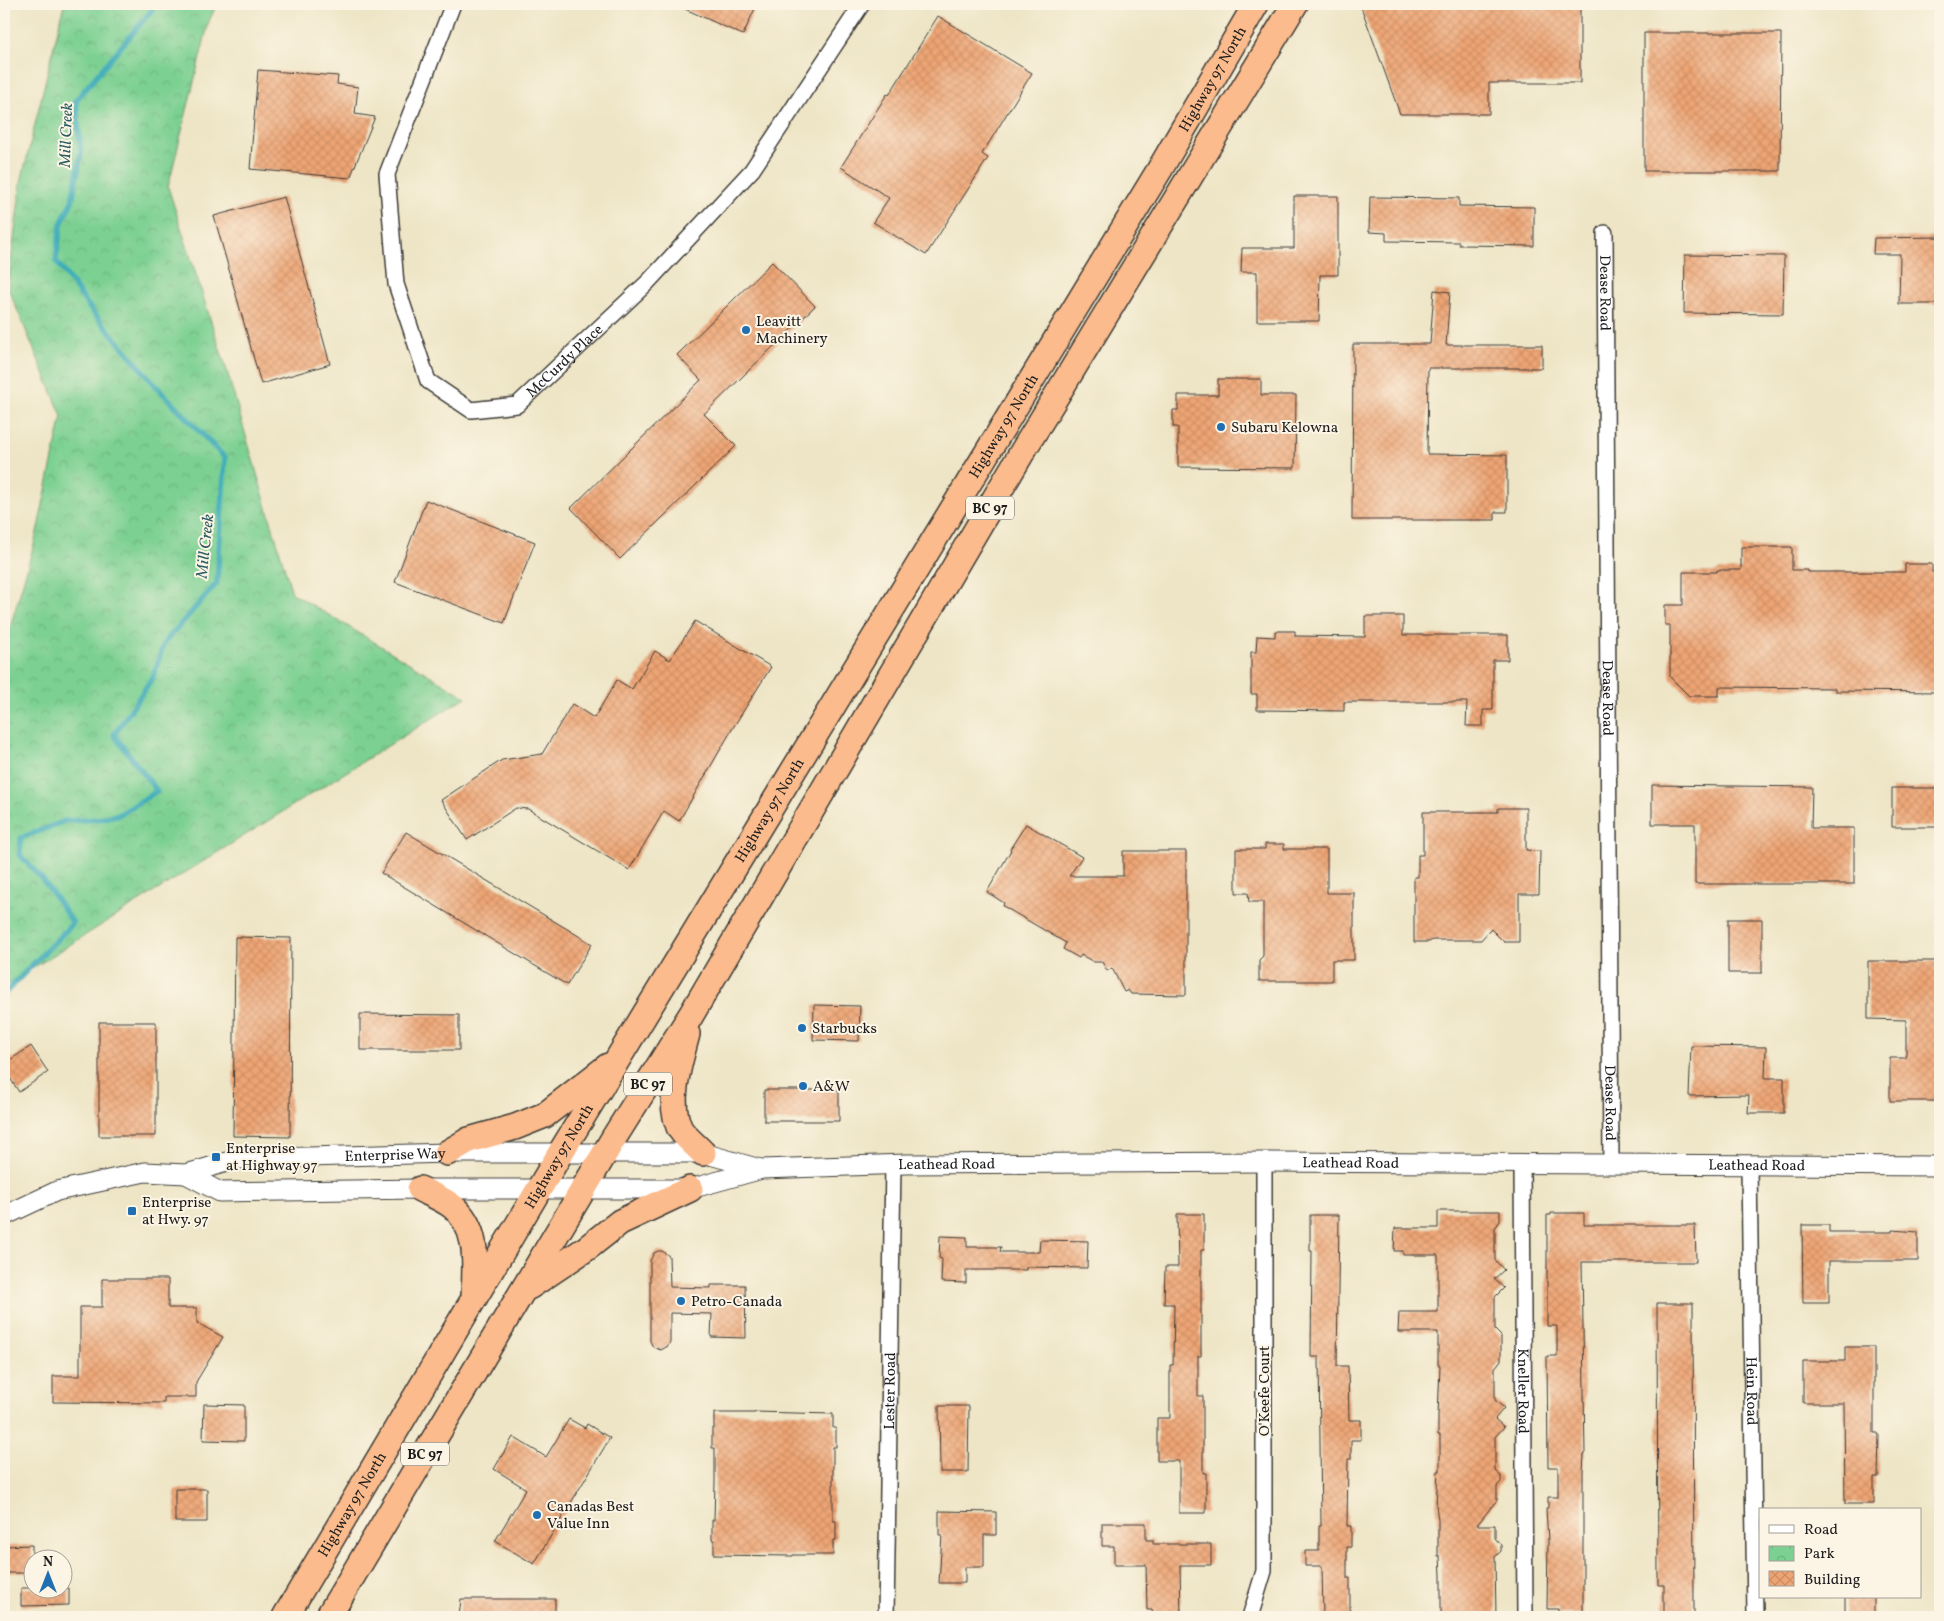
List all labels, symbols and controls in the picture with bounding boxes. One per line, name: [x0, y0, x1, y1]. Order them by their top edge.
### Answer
street label: Highway 97 North: [1175, 23, 1253, 136]
water label: Mill Creek: [55, 102, 79, 169]
street label: Dease Road: [1593, 255, 1615, 331]
place label: Leavitt Machinery: [756, 312, 828, 350]
street label: McCurdy Place: [522, 320, 609, 403]
marker: Leavitt Machinery: [740, 324, 752, 336]
street label: Highway 97 North: [965, 370, 1045, 483]
place label: Subaru Kelowna: [1231, 418, 1338, 439]
marker: Subaru Kelowna: [1215, 421, 1227, 433]
road number: BC 97: [966, 496, 1014, 520]
water label: Mill Creek: [192, 512, 220, 580]
street label: Dease Road: [1596, 660, 1617, 736]
street label: Highway 97 North: [731, 755, 810, 867]
place label: Starbucks: [812, 1019, 877, 1040]
marker: Starbucks: [796, 1022, 808, 1034]
street label: Dease Road: [1598, 1065, 1620, 1141]
road number: BC 97: [624, 1072, 672, 1096]
place label: A&W: [813, 1077, 850, 1098]
marker: A&W: [797, 1080, 809, 1092]
street label: Highway 97 North: [520, 1101, 600, 1213]
place label: Enterprise at Highway 97: [226, 1139, 318, 1177]
street label: Enterprise Way: [344, 1144, 446, 1168]
marker: Enterprise at Highway 97: [210, 1151, 222, 1163]
street label: Leathead Road: [1302, 1153, 1399, 1175]
street label: Leathead Road: [898, 1155, 995, 1176]
street label: Leathead Road: [1708, 1156, 1805, 1177]
place label: Enterprise at Hwy. 97: [142, 1193, 211, 1231]
marker: Enterprise at Hwy. 97: [126, 1205, 138, 1217]
place label: Petro-Canada: [691, 1292, 782, 1313]
marker: Petro-Canada: [675, 1295, 687, 1307]
street label: O'Keefe Court: [1255, 1346, 1276, 1436]
street label: Kneller Road: [1511, 1348, 1533, 1434]
street label: Lester Road: [880, 1352, 902, 1430]
street label: Hein Road: [1740, 1356, 1761, 1426]
road number: BC 97: [401, 1442, 449, 1466]
street label: Highway 97 North: [314, 1449, 393, 1562]
place label: Canadas Best Value Inn: [547, 1497, 634, 1535]
legend: [1759, 1508, 1922, 1598]
marker: Canadas Best Value Inn: [531, 1509, 543, 1521]
text: Road: [1804, 1520, 1838, 1541]
text: Park: [1804, 1544, 1835, 1565]
north arrow: [22, 1548, 72, 1598]
text: N: [43, 1553, 53, 1572]
text: Building: [1804, 1570, 1861, 1591]

